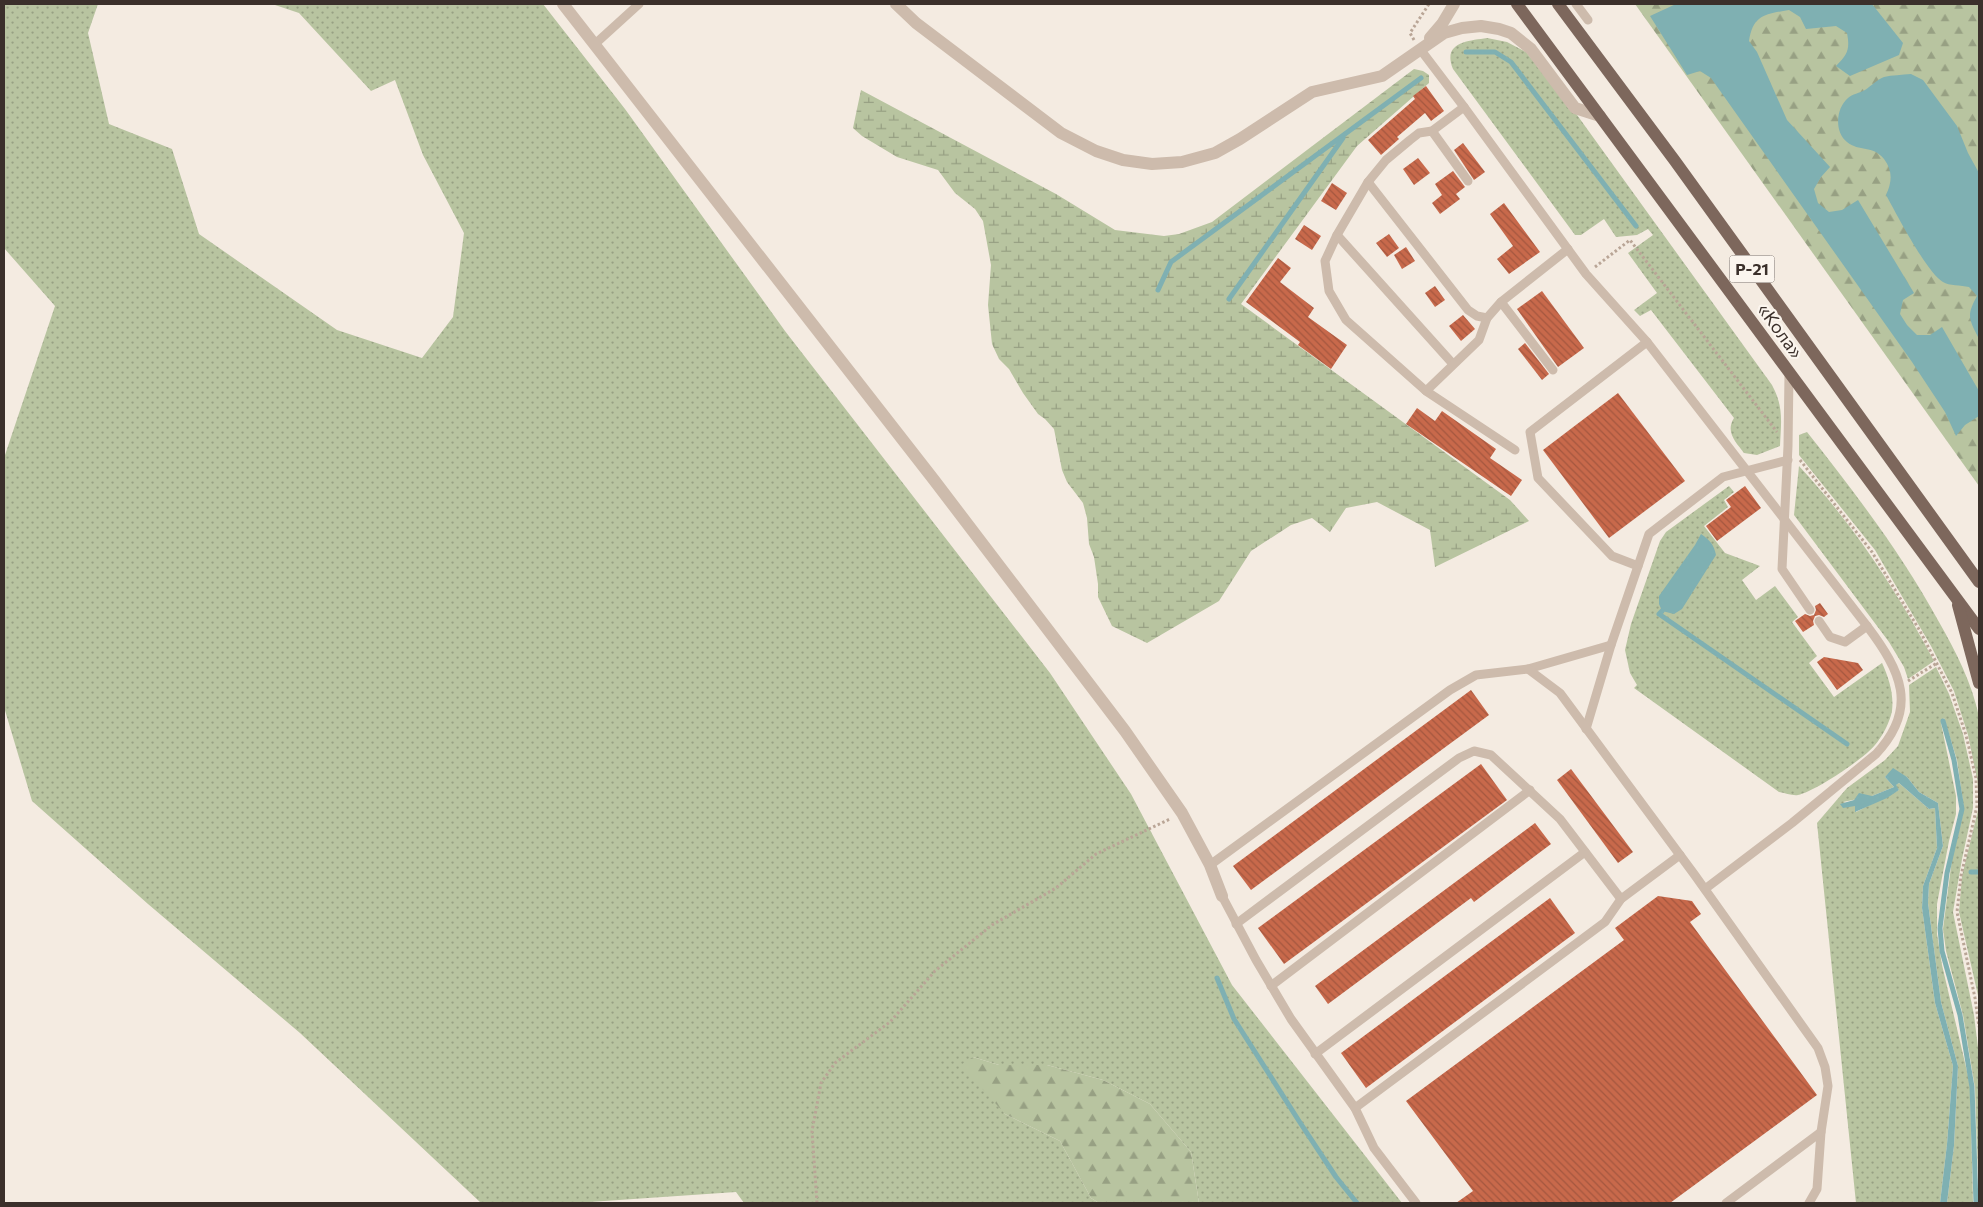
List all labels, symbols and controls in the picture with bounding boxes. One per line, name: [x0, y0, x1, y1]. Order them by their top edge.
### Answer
road number: Р-21: [1730, 255, 1774, 282]
street label: «Кола»: [1754, 299, 1808, 362]

